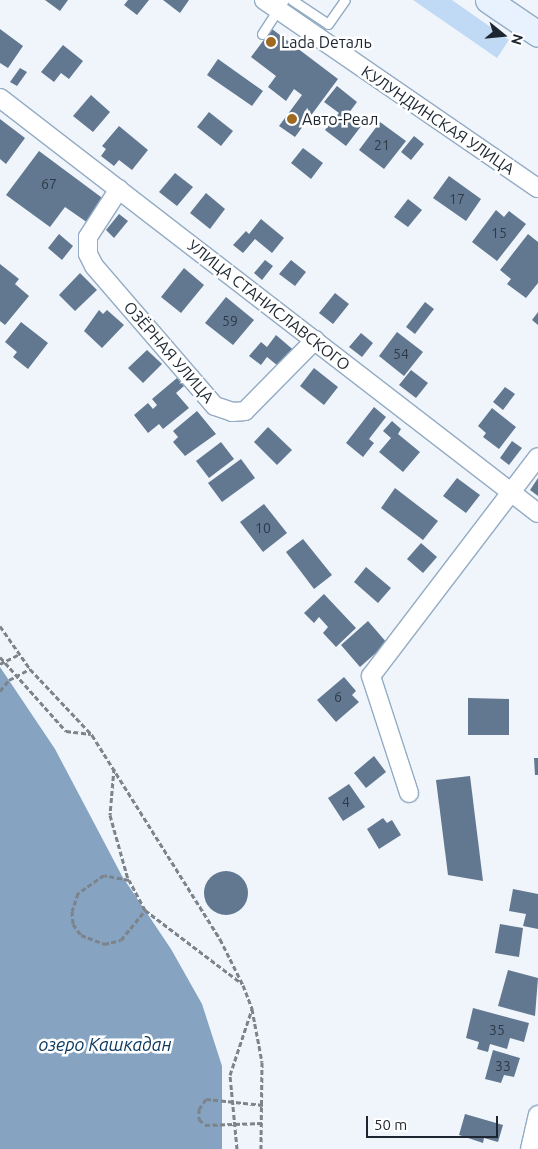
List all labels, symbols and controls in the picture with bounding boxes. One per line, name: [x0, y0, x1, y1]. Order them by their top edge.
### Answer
north arrow: [478, 10, 528, 60]
place label: Lada Dеталь: [281, 32, 372, 52]
text: N: [508, 32, 527, 47]
marker: Lada Dеталь: [265, 36, 277, 48]
street label: КУЛУНДИНСКАЯ УЛИЦА: [358, 62, 518, 178]
place label: Авто-Реал: [302, 109, 378, 129]
marker: Авто-Реал: [286, 113, 298, 125]
house number: 21: [374, 137, 390, 153]
house number: 67: [41, 176, 57, 192]
house number: 17: [449, 191, 465, 207]
house number: 15: [491, 225, 507, 241]
street label: УЛИЦА СТАНИСЛАВСКОГО: [184, 236, 354, 374]
street label: ОЗЁРНАЯ УЛИЦА: [120, 297, 218, 407]
house number: 59: [222, 313, 238, 329]
house number: 54: [393, 346, 409, 362]
house number: 10: [255, 520, 271, 536]
house number: 6: [334, 689, 342, 705]
house number: 4: [342, 794, 350, 810]
house number: 35: [489, 1022, 505, 1038]
water label: озеро Кашкадан: [39, 1033, 171, 1055]
house number: 33: [495, 1058, 511, 1074]
scale bar: [368, 1106, 500, 1138]
text: 50 m: [374, 1116, 407, 1133]

